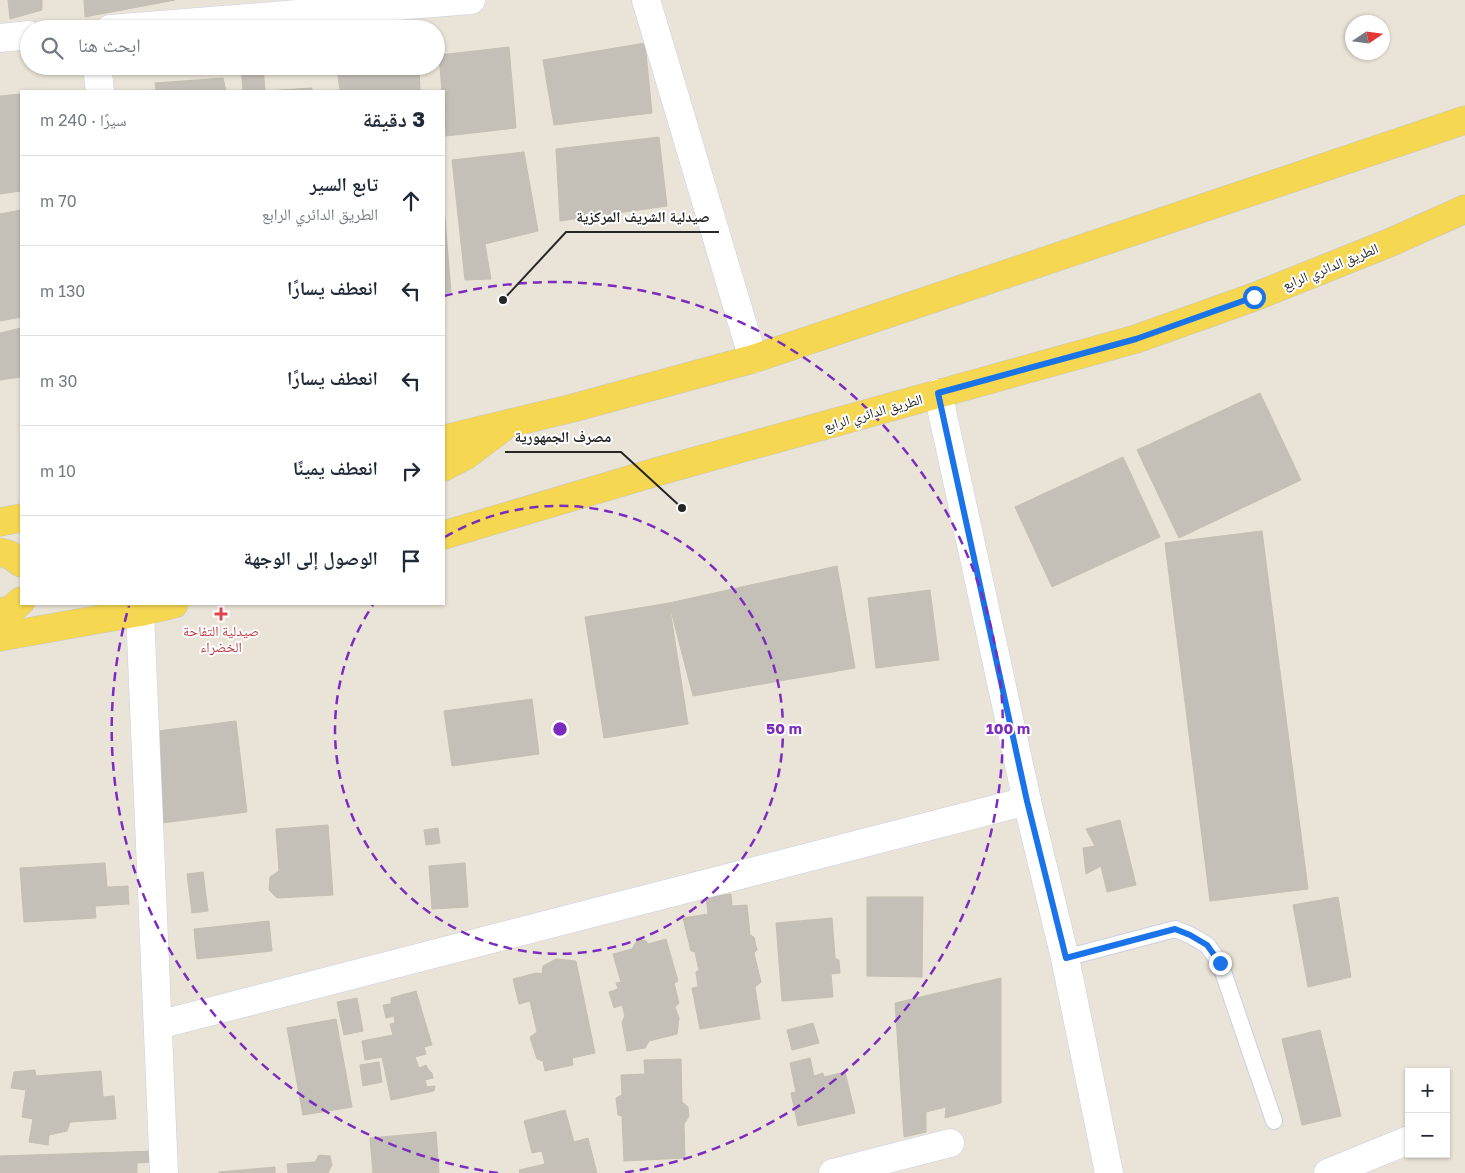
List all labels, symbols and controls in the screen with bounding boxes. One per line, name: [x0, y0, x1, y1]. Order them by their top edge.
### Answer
north arrow: [1345, 15, 1390, 60]
search box: [20, 20, 445, 75]
text: ابحث هنا: [78, 33, 141, 56]
icon: search: [38, 34, 66, 62]
text: 3 دقيقة: [363, 106, 425, 132]
text: سيرًا · 240 m: [40, 110, 127, 130]
text: تابع السير: [310, 172, 378, 195]
icon: ahead: [397, 187, 425, 215]
text: 70 m: [40, 191, 77, 211]
callout: صيدلية الشريف المركزية: [566, 202, 719, 232]
text: الطريق الدائري الرابع: [262, 204, 378, 224]
text: صيدلية الشريف المركزية: [576, 207, 710, 225]
street label: الطريق الدائري الرابع: [1280, 239, 1382, 296]
text: انعطف يسارًا: [287, 276, 378, 299]
icon: left: [397, 277, 425, 305]
text: 130 m: [40, 281, 85, 301]
route start: [1243, 286, 1266, 309]
text: انعطف يسارًا: [287, 366, 378, 389]
icon: left: [397, 367, 425, 395]
text: 30 m: [40, 371, 77, 391]
street label: الطريق الدائري الرابع: [822, 390, 925, 438]
callout: مصرف الجمهورية: [505, 422, 621, 452]
text: مصرف الجمهورية: [515, 427, 611, 446]
text: انعطف يمينًا: [293, 456, 378, 479]
icon: right: [397, 457, 425, 485]
text: 10 m: [40, 461, 76, 481]
text: الوصول إلى الوجهة: [244, 546, 378, 569]
icon: arrive: [397, 547, 425, 575]
marker: صيدلية التفاحة الخضراء: [215, 608, 227, 620]
place label: صيدلية التفاحة الخضراء: [183, 622, 259, 656]
text: 50 m: [766, 719, 802, 737]
text: 100 m: [986, 719, 1030, 737]
centre of rings: [551, 720, 569, 738]
route end: [1209, 952, 1232, 975]
map controls: [1405, 1068, 1450, 1158]
button: +: [1405, 1068, 1450, 1113]
button: −: [1405, 1113, 1450, 1158]

